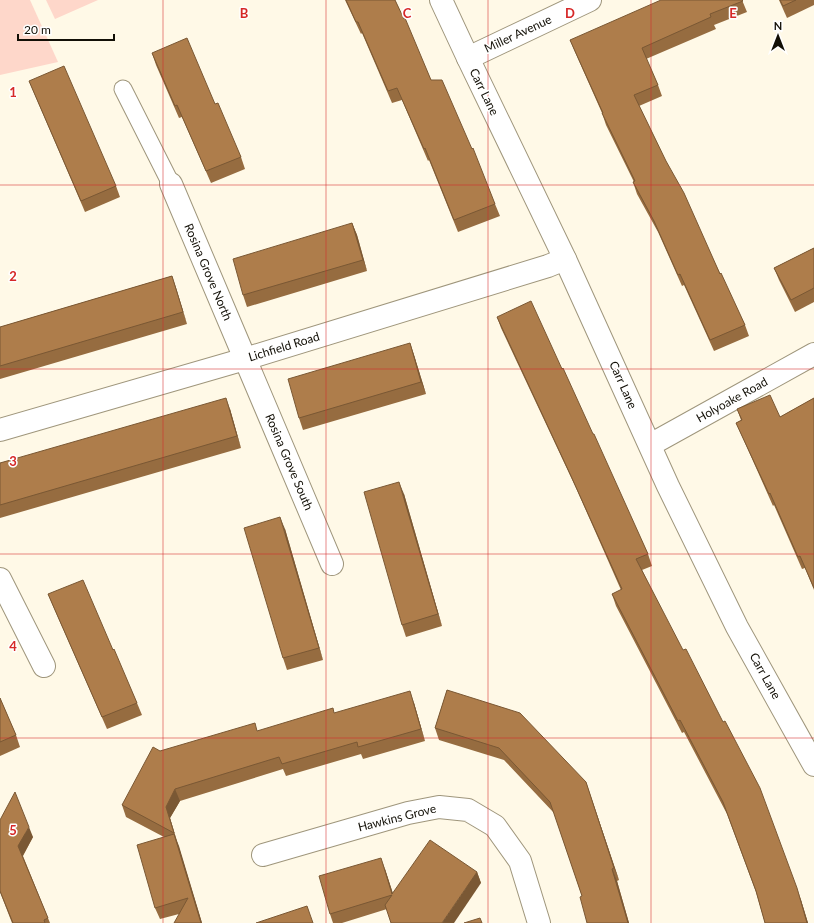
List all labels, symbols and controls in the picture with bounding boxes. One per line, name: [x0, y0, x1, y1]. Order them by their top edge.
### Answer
text: B: [240, 5, 249, 21]
text: C: [403, 5, 412, 21]
text: D: [565, 5, 575, 21]
text: E: [729, 5, 737, 21]
street label: Miller Avenue: [482, 11, 554, 56]
scale bar: [18, 16, 114, 42]
north arrow: [758, 16, 798, 56]
text: N: [774, 19, 782, 32]
text: 20 m: [24, 22, 51, 37]
street label: Carr Lane: [467, 66, 502, 118]
text: 1: [9, 84, 17, 100]
street label: Rosina Grove North: [181, 221, 236, 322]
text: 2: [9, 268, 17, 284]
street label: Lichfield Road: [246, 329, 321, 364]
street label: Carr Lane: [606, 359, 641, 411]
street label: Holyoake Road: [693, 374, 770, 425]
street label: Rosina Grove South: [262, 411, 317, 512]
text: 3: [9, 453, 17, 469]
text: 4: [9, 638, 17, 654]
street label: Carr Lane: [747, 650, 784, 702]
street label: Hawkins Grove: [356, 801, 438, 834]
text: 5: [9, 822, 17, 838]

